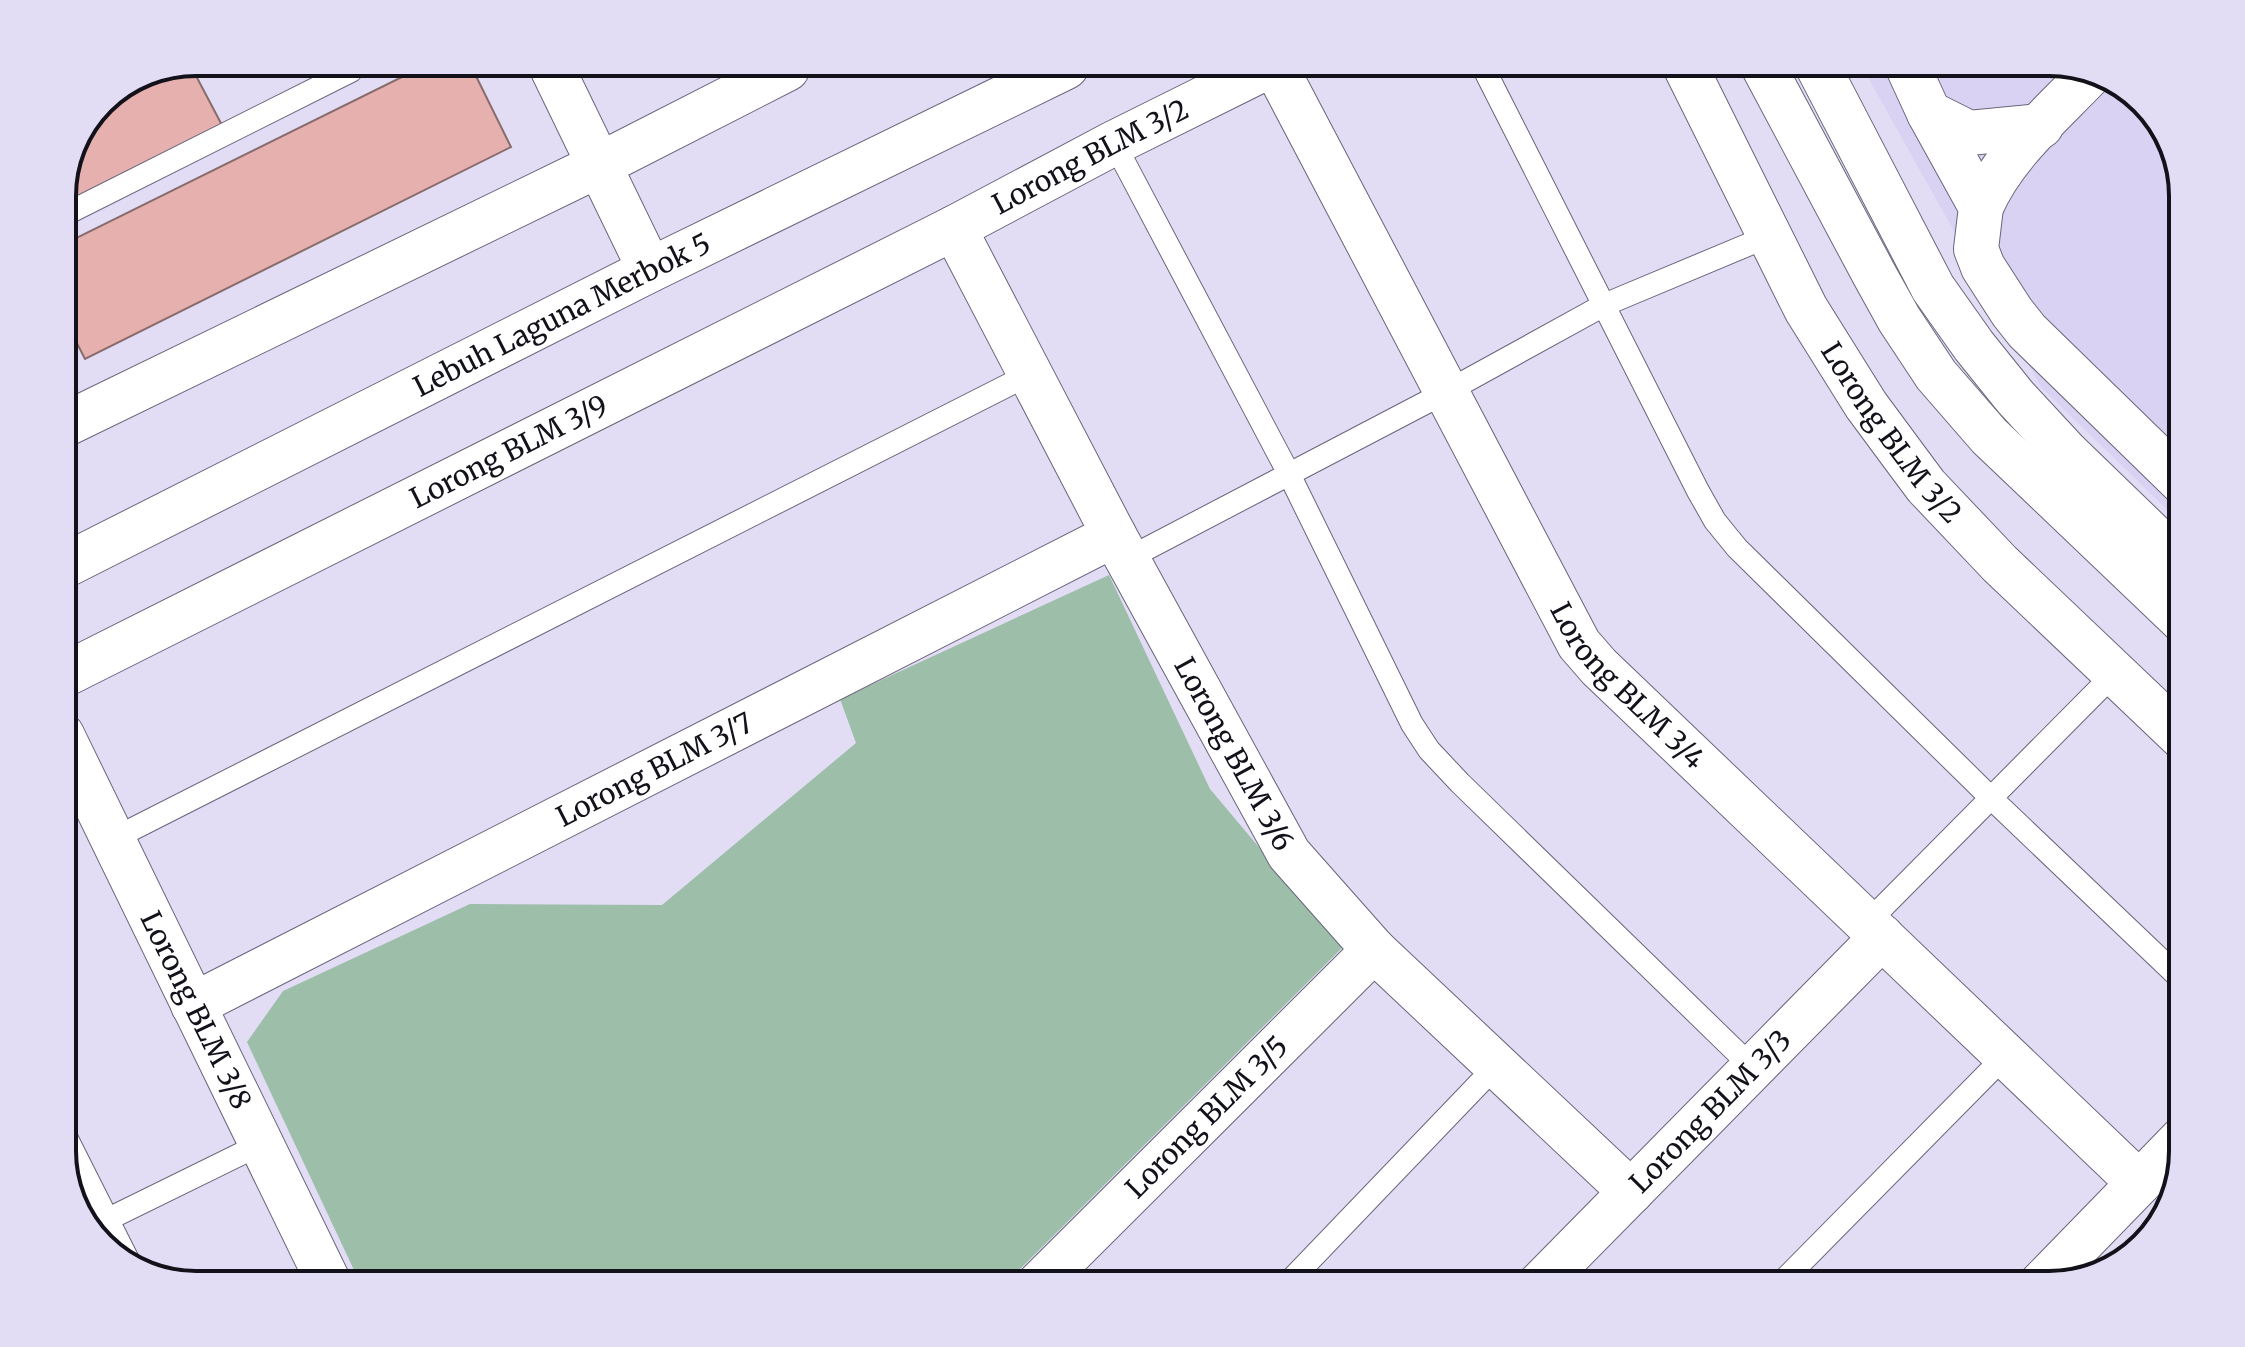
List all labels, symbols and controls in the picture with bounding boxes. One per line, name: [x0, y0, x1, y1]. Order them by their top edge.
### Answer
street label: Lorong BLM 3/2: [986, 91, 1194, 222]
street label: Lebuh Laguna Merbok 5: [407, 225, 717, 405]
street label: Lorong BLM 3/2: [1813, 335, 1970, 531]
street label: Lorong BLM 3/9: [404, 387, 614, 516]
street label: Lorong BLM 3/4: [1542, 596, 1713, 777]
street label: Lorong BLM 3/6: [1167, 651, 1302, 857]
street label: Lorong BLM 3/7: [550, 704, 759, 835]
street label: Lorong BLM 3/8: [133, 905, 259, 1115]
street label: Lorong BLM 3/3: [1622, 1022, 1799, 1200]
street label: Lorong BLM 3/5: [1118, 1028, 1295, 1206]

